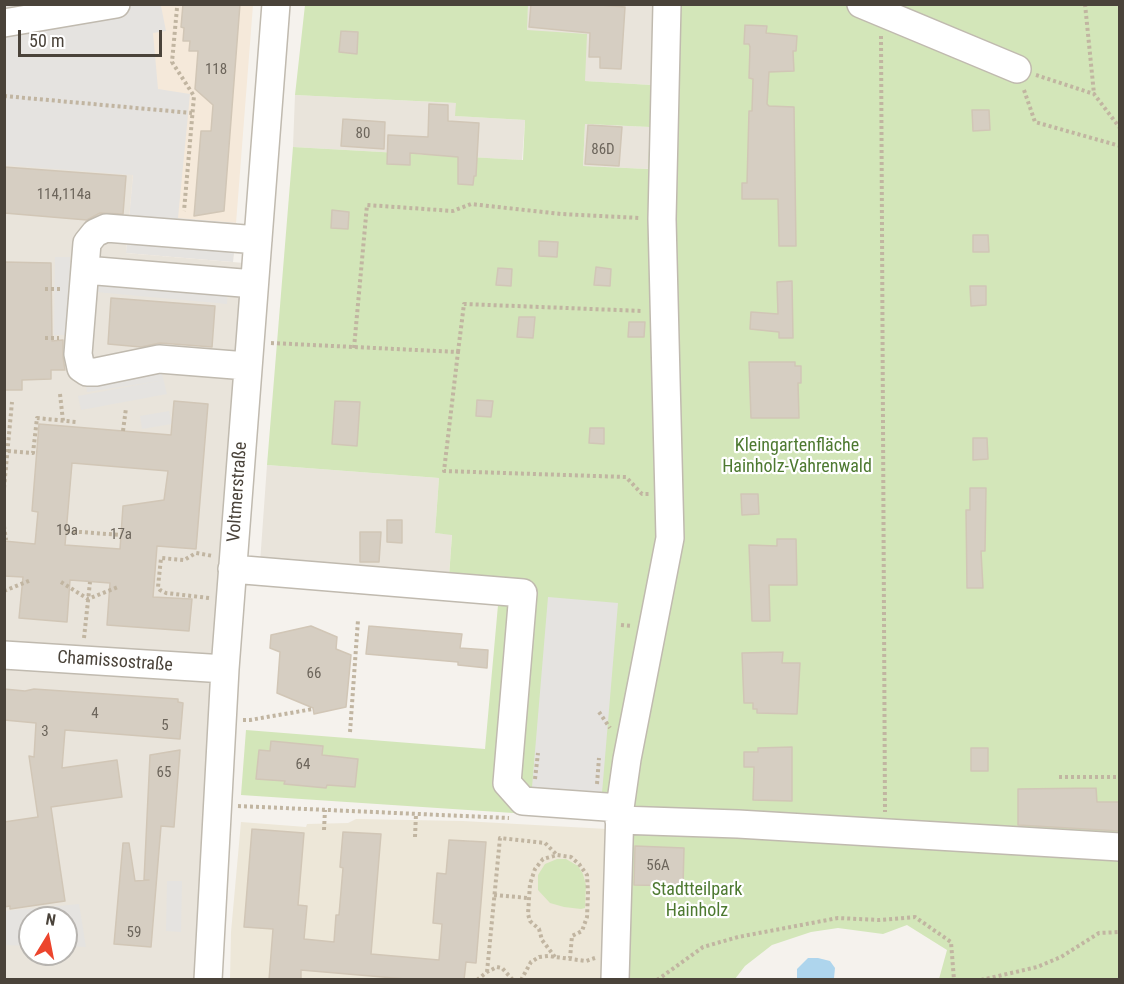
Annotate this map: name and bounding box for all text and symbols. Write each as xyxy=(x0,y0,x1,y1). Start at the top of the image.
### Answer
scale bar xyxy=(21,18,165,56)
text: 50 m xyxy=(29,30,64,51)
house number: 118 xyxy=(205,61,227,79)
house number: 80 xyxy=(356,125,370,143)
house number: 86D xyxy=(591,141,615,159)
house number: 114,114a xyxy=(37,186,91,204)
park label: Kleingartenfläche Hainholz-Vahrenwald xyxy=(722,435,872,478)
street label: Voltmerstraße xyxy=(224,441,252,543)
house number: 19a xyxy=(56,522,78,540)
house number: 17a xyxy=(110,526,132,544)
street label: Chamissostraße xyxy=(56,647,174,677)
house number: 66 xyxy=(307,665,321,683)
house number: 4 xyxy=(91,705,99,723)
house number: 5 xyxy=(161,717,169,735)
house number: 3 xyxy=(41,723,49,741)
house number: 64 xyxy=(296,756,310,774)
house number: 65 xyxy=(157,764,171,782)
house number: 56A xyxy=(646,857,670,875)
park label: Stadtteilpark Hainholz xyxy=(652,879,742,922)
north arrow xyxy=(18,906,78,966)
text: N xyxy=(44,910,57,930)
house number: 59 xyxy=(127,924,141,942)

